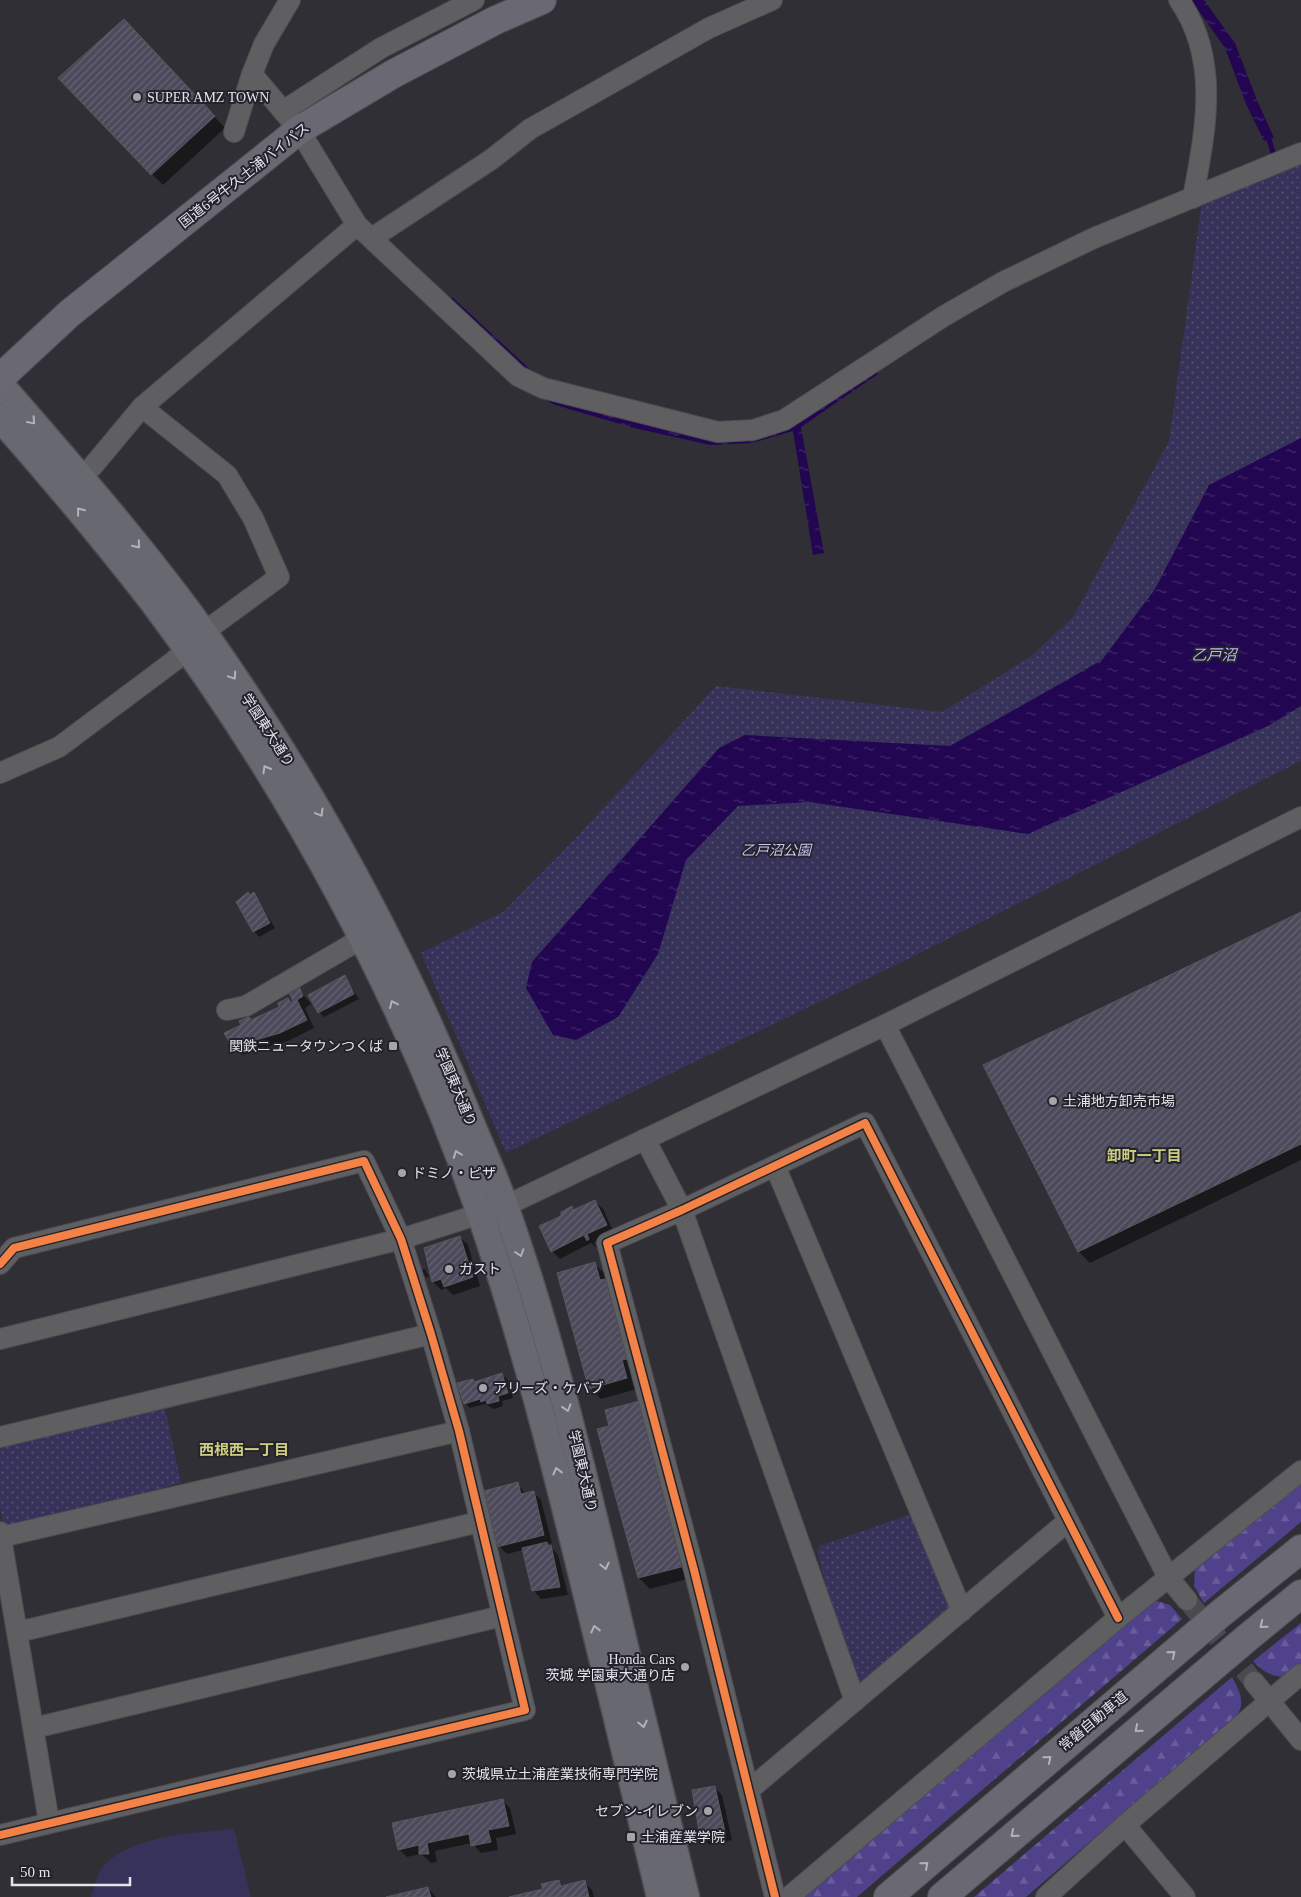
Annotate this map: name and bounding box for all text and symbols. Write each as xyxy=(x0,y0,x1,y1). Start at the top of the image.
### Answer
place label: SUPER AMZ TOWN xyxy=(147,90,269,105)
marker: SUPER AMZ TOWN xyxy=(131,91,143,103)
street label: 国道6号牛久土浦バイパス xyxy=(176,120,312,231)
one-way arrow xyxy=(26,415,35,424)
one-way arrow xyxy=(76,507,85,516)
one-way arrow xyxy=(131,539,139,548)
water label: 乙戸沼 xyxy=(1191,647,1238,663)
one-way arrow xyxy=(227,670,236,680)
street label: 学園東大通り xyxy=(238,691,297,770)
one-way arrow xyxy=(263,766,273,775)
one-way arrow xyxy=(313,808,323,817)
park label: 乙戸沼公園 xyxy=(741,843,813,858)
one-way arrow xyxy=(390,1001,400,1010)
place label: 関鉄ニュータウンつくば xyxy=(229,1039,383,1054)
marker: 関鉄ニュータウンつくば xyxy=(387,1040,399,1052)
street label: 学園東大通り xyxy=(432,1046,479,1129)
place label: 土浦地方卸売市場 xyxy=(1063,1094,1175,1109)
marker: 土浦地方卸売市場 xyxy=(1047,1095,1059,1107)
district label: 卸町一丁目 xyxy=(1106,1148,1182,1164)
one-way arrow xyxy=(453,1150,463,1159)
place label: ドミノ・ピザ xyxy=(412,1166,496,1181)
marker: ドミノ・ピザ xyxy=(396,1167,408,1179)
one-way arrow xyxy=(514,1248,524,1257)
place label: ガスト xyxy=(459,1262,501,1277)
marker: ガスト xyxy=(443,1263,455,1275)
place label: アリーズ・ケバブ xyxy=(493,1380,604,1396)
marker: アリーズ・ケバブ xyxy=(477,1382,489,1394)
one-way arrow xyxy=(561,1404,572,1413)
street label: 学園東大通り xyxy=(566,1429,599,1514)
district label: 西根西一丁目 xyxy=(199,1442,289,1458)
one-way arrow xyxy=(552,1467,562,1475)
one-way arrow xyxy=(599,1562,610,1571)
one-way arrow xyxy=(1260,1619,1269,1627)
one-way arrow xyxy=(590,1624,601,1633)
one-way arrow xyxy=(1167,1651,1176,1660)
place label: Honda Cars 茨城 学園東大通り店 xyxy=(546,1652,675,1683)
marker: Honda Cars 茨城 学園東大通り店 xyxy=(679,1661,691,1673)
street label: 常磐自動車道 xyxy=(1056,1689,1130,1754)
one-way arrow xyxy=(637,1720,648,1729)
one-way arrow xyxy=(1135,1723,1144,1732)
one-way arrow xyxy=(1042,1757,1051,1765)
place label: 茨城県立土浦産業技術専門学院 xyxy=(462,1766,658,1782)
marker: 茨城県立土浦産業技術専門学院 xyxy=(446,1768,458,1780)
place label: セブン-イレブン xyxy=(595,1803,698,1819)
marker: セブン-イレブン xyxy=(702,1805,714,1817)
one-way arrow xyxy=(1011,1828,1020,1837)
place label: 土浦産業学院 xyxy=(641,1830,725,1845)
marker: 土浦産業学院 xyxy=(625,1831,637,1843)
scale bar xyxy=(12,1854,130,1886)
one-way arrow xyxy=(919,1862,928,1871)
text: 50 m xyxy=(20,1864,51,1880)

